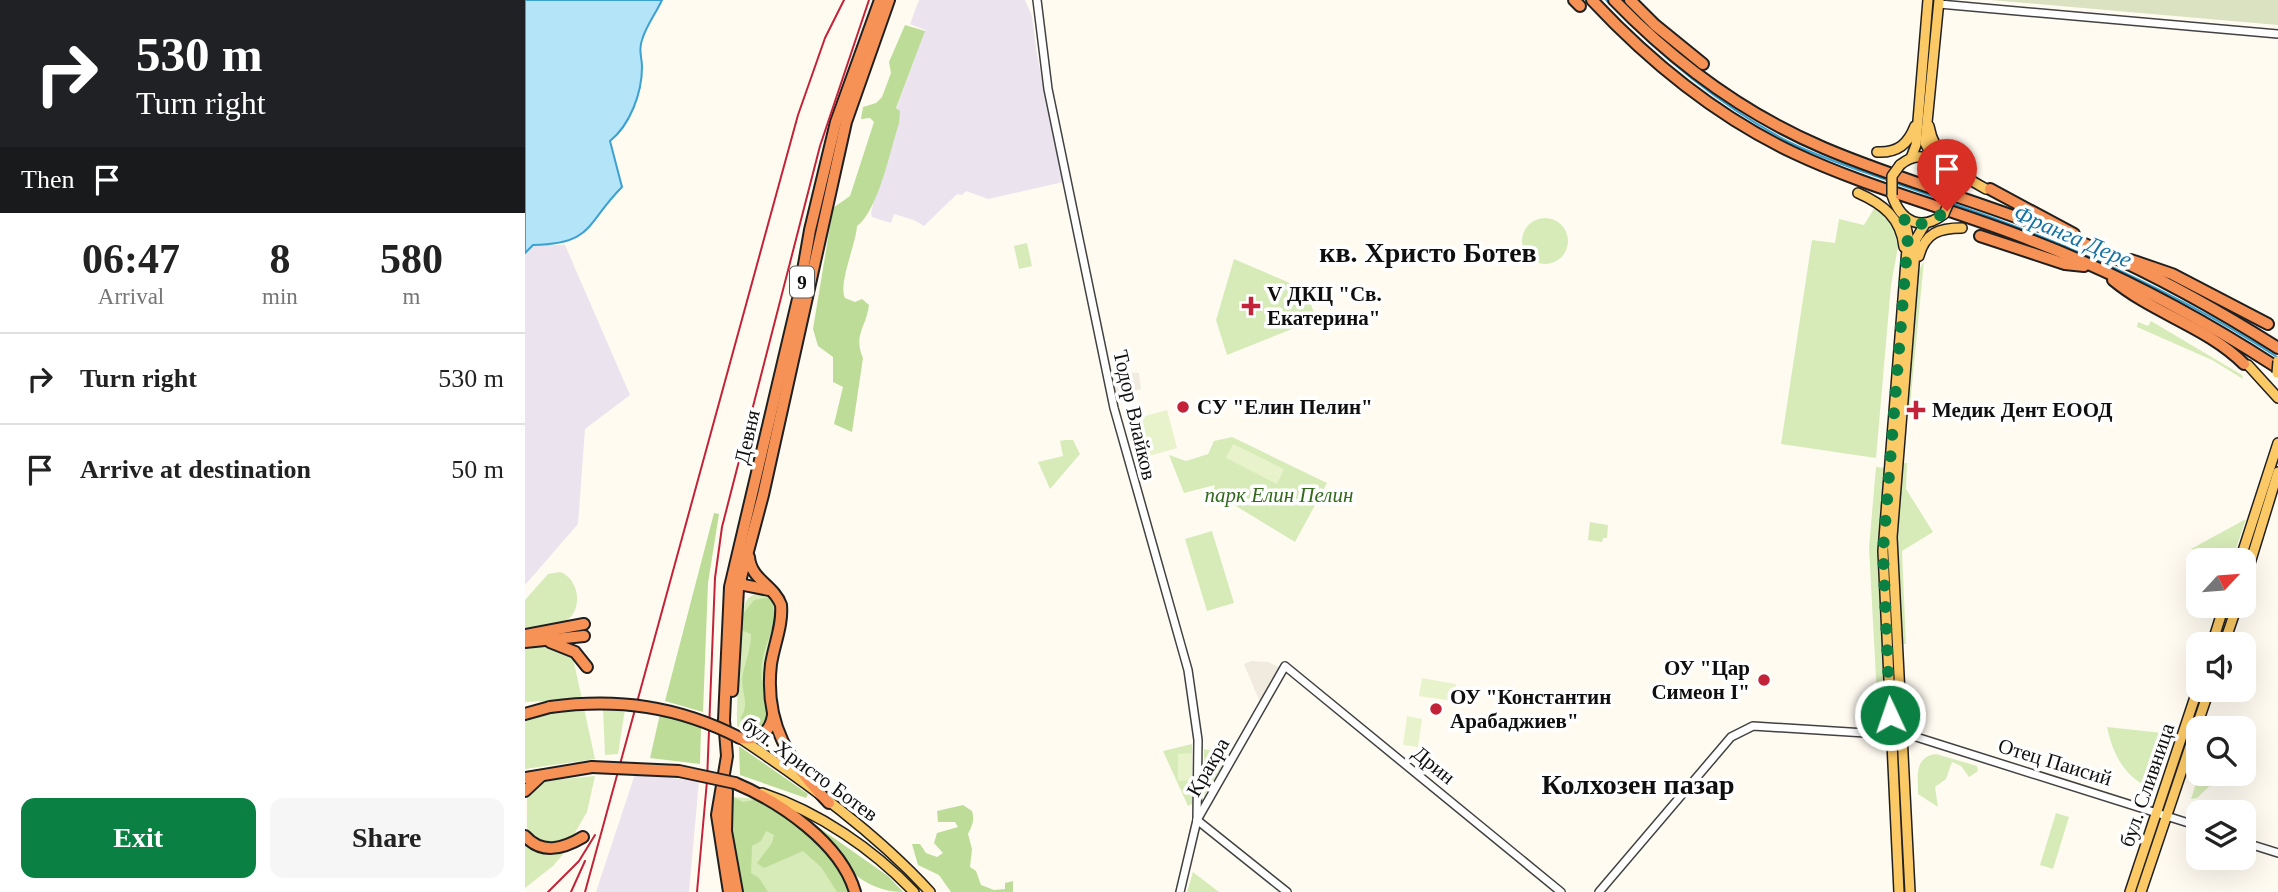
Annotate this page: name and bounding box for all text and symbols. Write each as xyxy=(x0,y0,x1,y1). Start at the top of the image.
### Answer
text: 530 m xyxy=(136,27,263,82)
icon: right xyxy=(21,28,112,119)
text: Turn right xyxy=(136,85,266,121)
pin xyxy=(1917,139,1977,211)
icon: arrive xyxy=(1928,150,1966,188)
icon: arrive xyxy=(88,161,126,199)
text: Then xyxy=(21,165,74,194)
water label: Франга Дере xyxy=(2010,200,2136,273)
text: 06:47 xyxy=(82,236,180,282)
text: 8 xyxy=(269,236,290,282)
text: 580 xyxy=(380,236,443,282)
district label: кв. Христо Ботев xyxy=(1319,237,1537,268)
road number: 9 xyxy=(790,266,814,298)
place label: V ДКЦ "Св. Екатерина" xyxy=(1267,282,1382,330)
text: Arrival xyxy=(98,284,164,309)
text: min xyxy=(262,284,298,309)
text: m xyxy=(402,284,420,309)
marker: V ДКЦ "Св. Екатерина" xyxy=(1241,296,1261,316)
street label: Тодор Влайков xyxy=(1108,348,1162,482)
icon: right xyxy=(21,360,59,398)
text: Turn right xyxy=(80,364,197,393)
text: 530 m xyxy=(438,364,504,393)
place label: СУ "Елин Пелин" xyxy=(1197,395,1373,419)
place label: Медик Дент ЕООД xyxy=(1932,398,2113,422)
marker: СУ "Елин Пелин" xyxy=(1175,399,1191,415)
marker: Медик Дент ЕООД xyxy=(1906,400,1926,420)
street label: Девня xyxy=(729,407,765,466)
icon: arrive xyxy=(21,451,59,489)
text: Arrive at destination xyxy=(80,455,311,484)
text: 50 m xyxy=(451,455,504,484)
park label: парк Елин Пелин xyxy=(1205,483,1353,507)
north arrow xyxy=(2186,548,2256,618)
map controls xyxy=(2186,548,2256,870)
button: sound xyxy=(2186,632,2256,702)
place label: ОУ "Цар Симеон I" xyxy=(1651,656,1750,704)
marker: ОУ "Цар Симеон I" xyxy=(1756,672,1772,688)
position arrow xyxy=(1853,678,1927,752)
place label: ОУ "Константин Арабаджиев" xyxy=(1450,685,1611,733)
marker: ОУ "Константин Арабаджиев" xyxy=(1428,701,1444,717)
street label: бул. Христо Ботев xyxy=(737,712,883,826)
button: search xyxy=(2186,716,2256,786)
street label: бул. Сливница xyxy=(2115,719,2180,850)
street label: Кракра xyxy=(1182,733,1235,801)
street label: Отец Паисий xyxy=(1995,733,2115,791)
street label: Дрин xyxy=(1408,741,1460,789)
district label: Колхозен пазар xyxy=(1542,769,1734,800)
button: Exit xyxy=(21,798,256,878)
button: Share xyxy=(270,798,504,878)
button: layers xyxy=(2186,800,2256,870)

